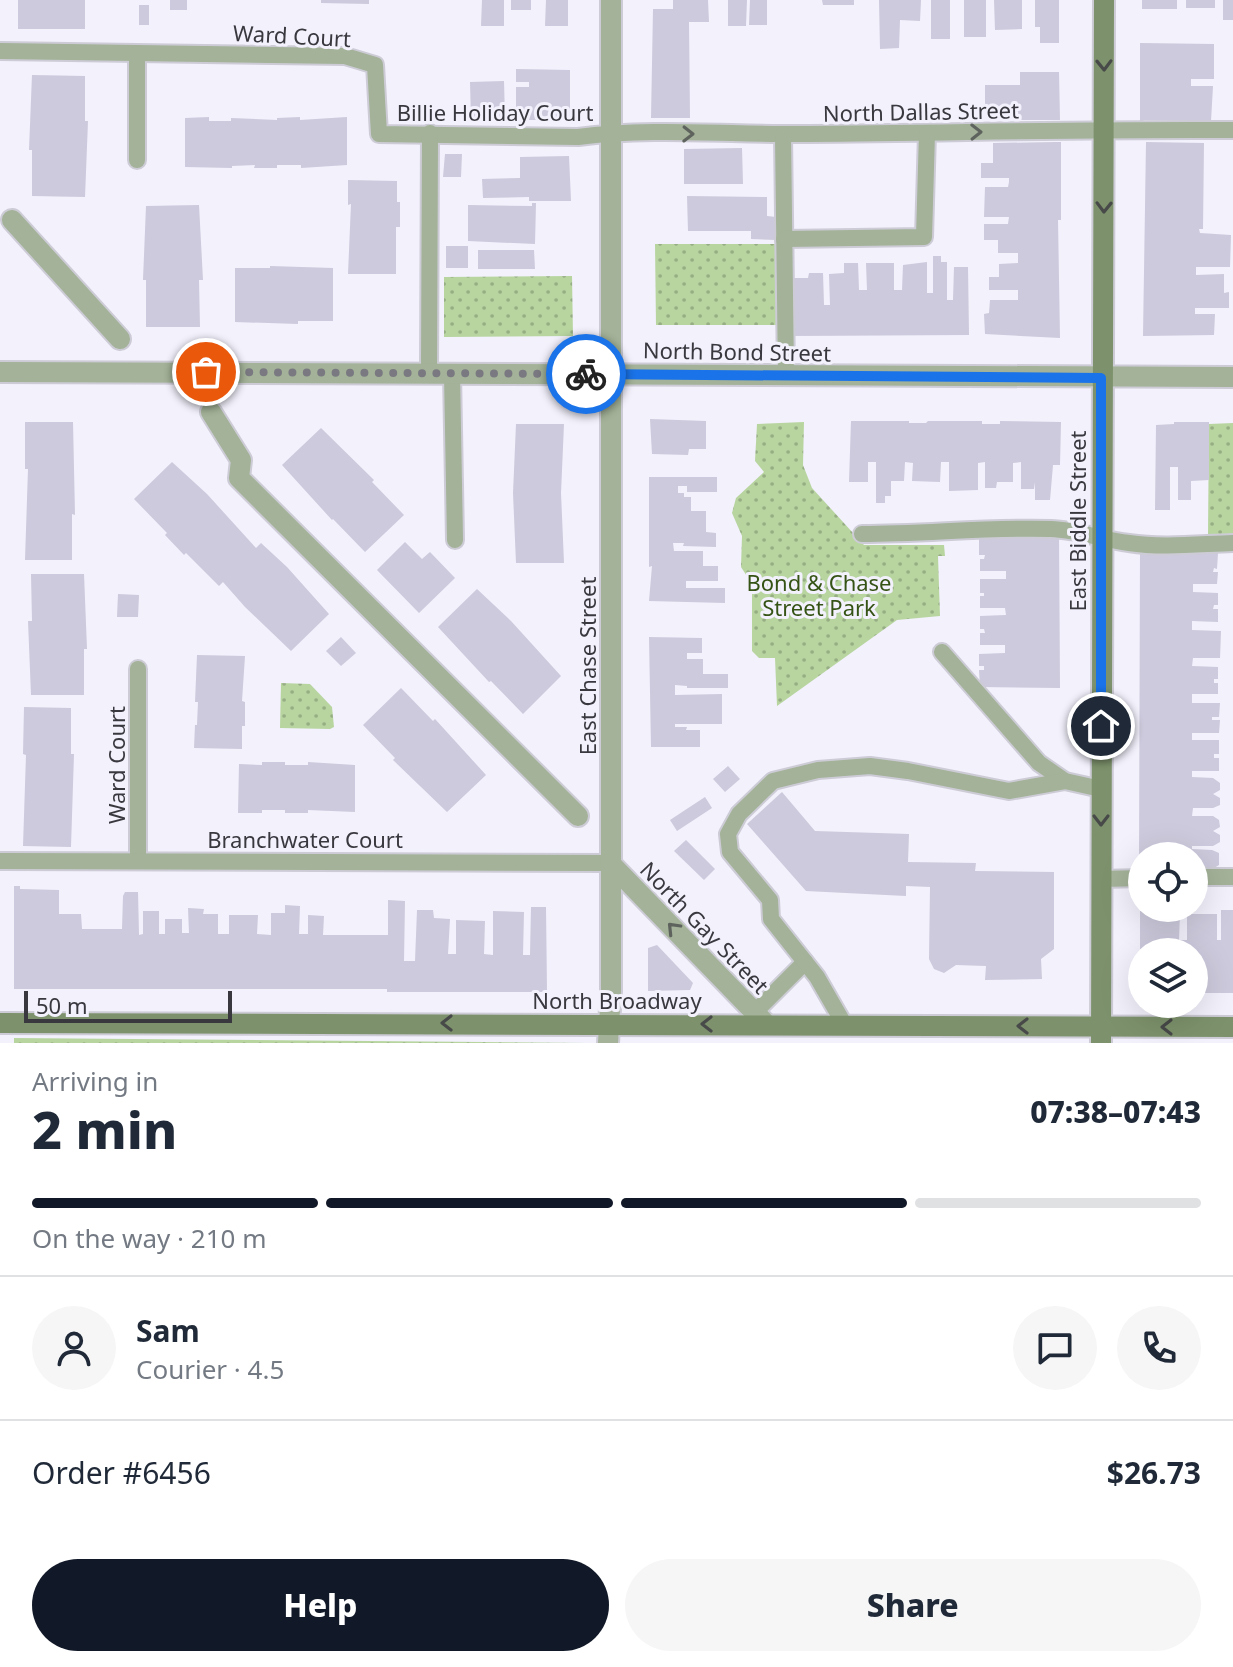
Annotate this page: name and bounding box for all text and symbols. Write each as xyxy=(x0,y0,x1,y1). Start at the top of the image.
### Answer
street label: Ward Court xyxy=(232,17,352,53)
one-way arrow xyxy=(1095,59,1113,72)
street label: North Dallas Street xyxy=(823,94,1019,128)
street label: Billie Holiday Court xyxy=(397,97,593,127)
one-way arrow xyxy=(970,124,983,141)
one-way arrow xyxy=(682,125,695,142)
one-way arrow xyxy=(1095,201,1113,214)
courier xyxy=(546,334,626,414)
street label: North Bond Street xyxy=(643,334,831,368)
pin xyxy=(172,338,240,406)
icon: bag xyxy=(184,350,228,394)
icon: bike xyxy=(564,352,608,396)
street label: East Biddle Street xyxy=(1062,430,1092,612)
park label: Bond & Chase Street Park xyxy=(746,567,892,622)
street label: East Chase Street xyxy=(572,577,602,755)
pin xyxy=(1067,692,1135,760)
icon: home xyxy=(1079,704,1123,748)
street label: Ward Court xyxy=(101,706,131,824)
one-way arrow xyxy=(1092,814,1110,827)
street label: Branchwater Court xyxy=(207,824,403,854)
map controls xyxy=(1128,842,1208,1018)
button: locate xyxy=(1128,842,1208,922)
street label: North Gay Street xyxy=(634,854,776,1000)
one-way arrow xyxy=(668,922,682,937)
button: layers xyxy=(1128,938,1208,1018)
street label: North Broadway xyxy=(532,985,702,1015)
scale bar xyxy=(24,987,232,1023)
text: 50 m xyxy=(36,990,87,1020)
one-way arrow xyxy=(440,1014,453,1032)
one-way arrow xyxy=(700,1015,713,1033)
one-way arrow xyxy=(1016,1017,1029,1035)
one-way arrow xyxy=(1160,1018,1173,1036)
text: Arriving in xyxy=(32,1063,158,1099)
text: 07:38–07:43 xyxy=(1030,1091,1201,1132)
text: 2 min xyxy=(32,1093,177,1164)
text: On the way · 210 m xyxy=(32,1220,266,1256)
button: person xyxy=(32,1306,116,1390)
button: chat xyxy=(1013,1306,1097,1390)
button: phone xyxy=(1117,1306,1201,1390)
text: Sam xyxy=(136,1310,200,1351)
text: Courier · 4.5 xyxy=(136,1351,284,1387)
text: Order #6456 xyxy=(32,1452,211,1493)
text: $26.73 xyxy=(1107,1452,1201,1493)
button: Help xyxy=(32,1559,609,1651)
button: Share xyxy=(625,1559,1201,1651)

